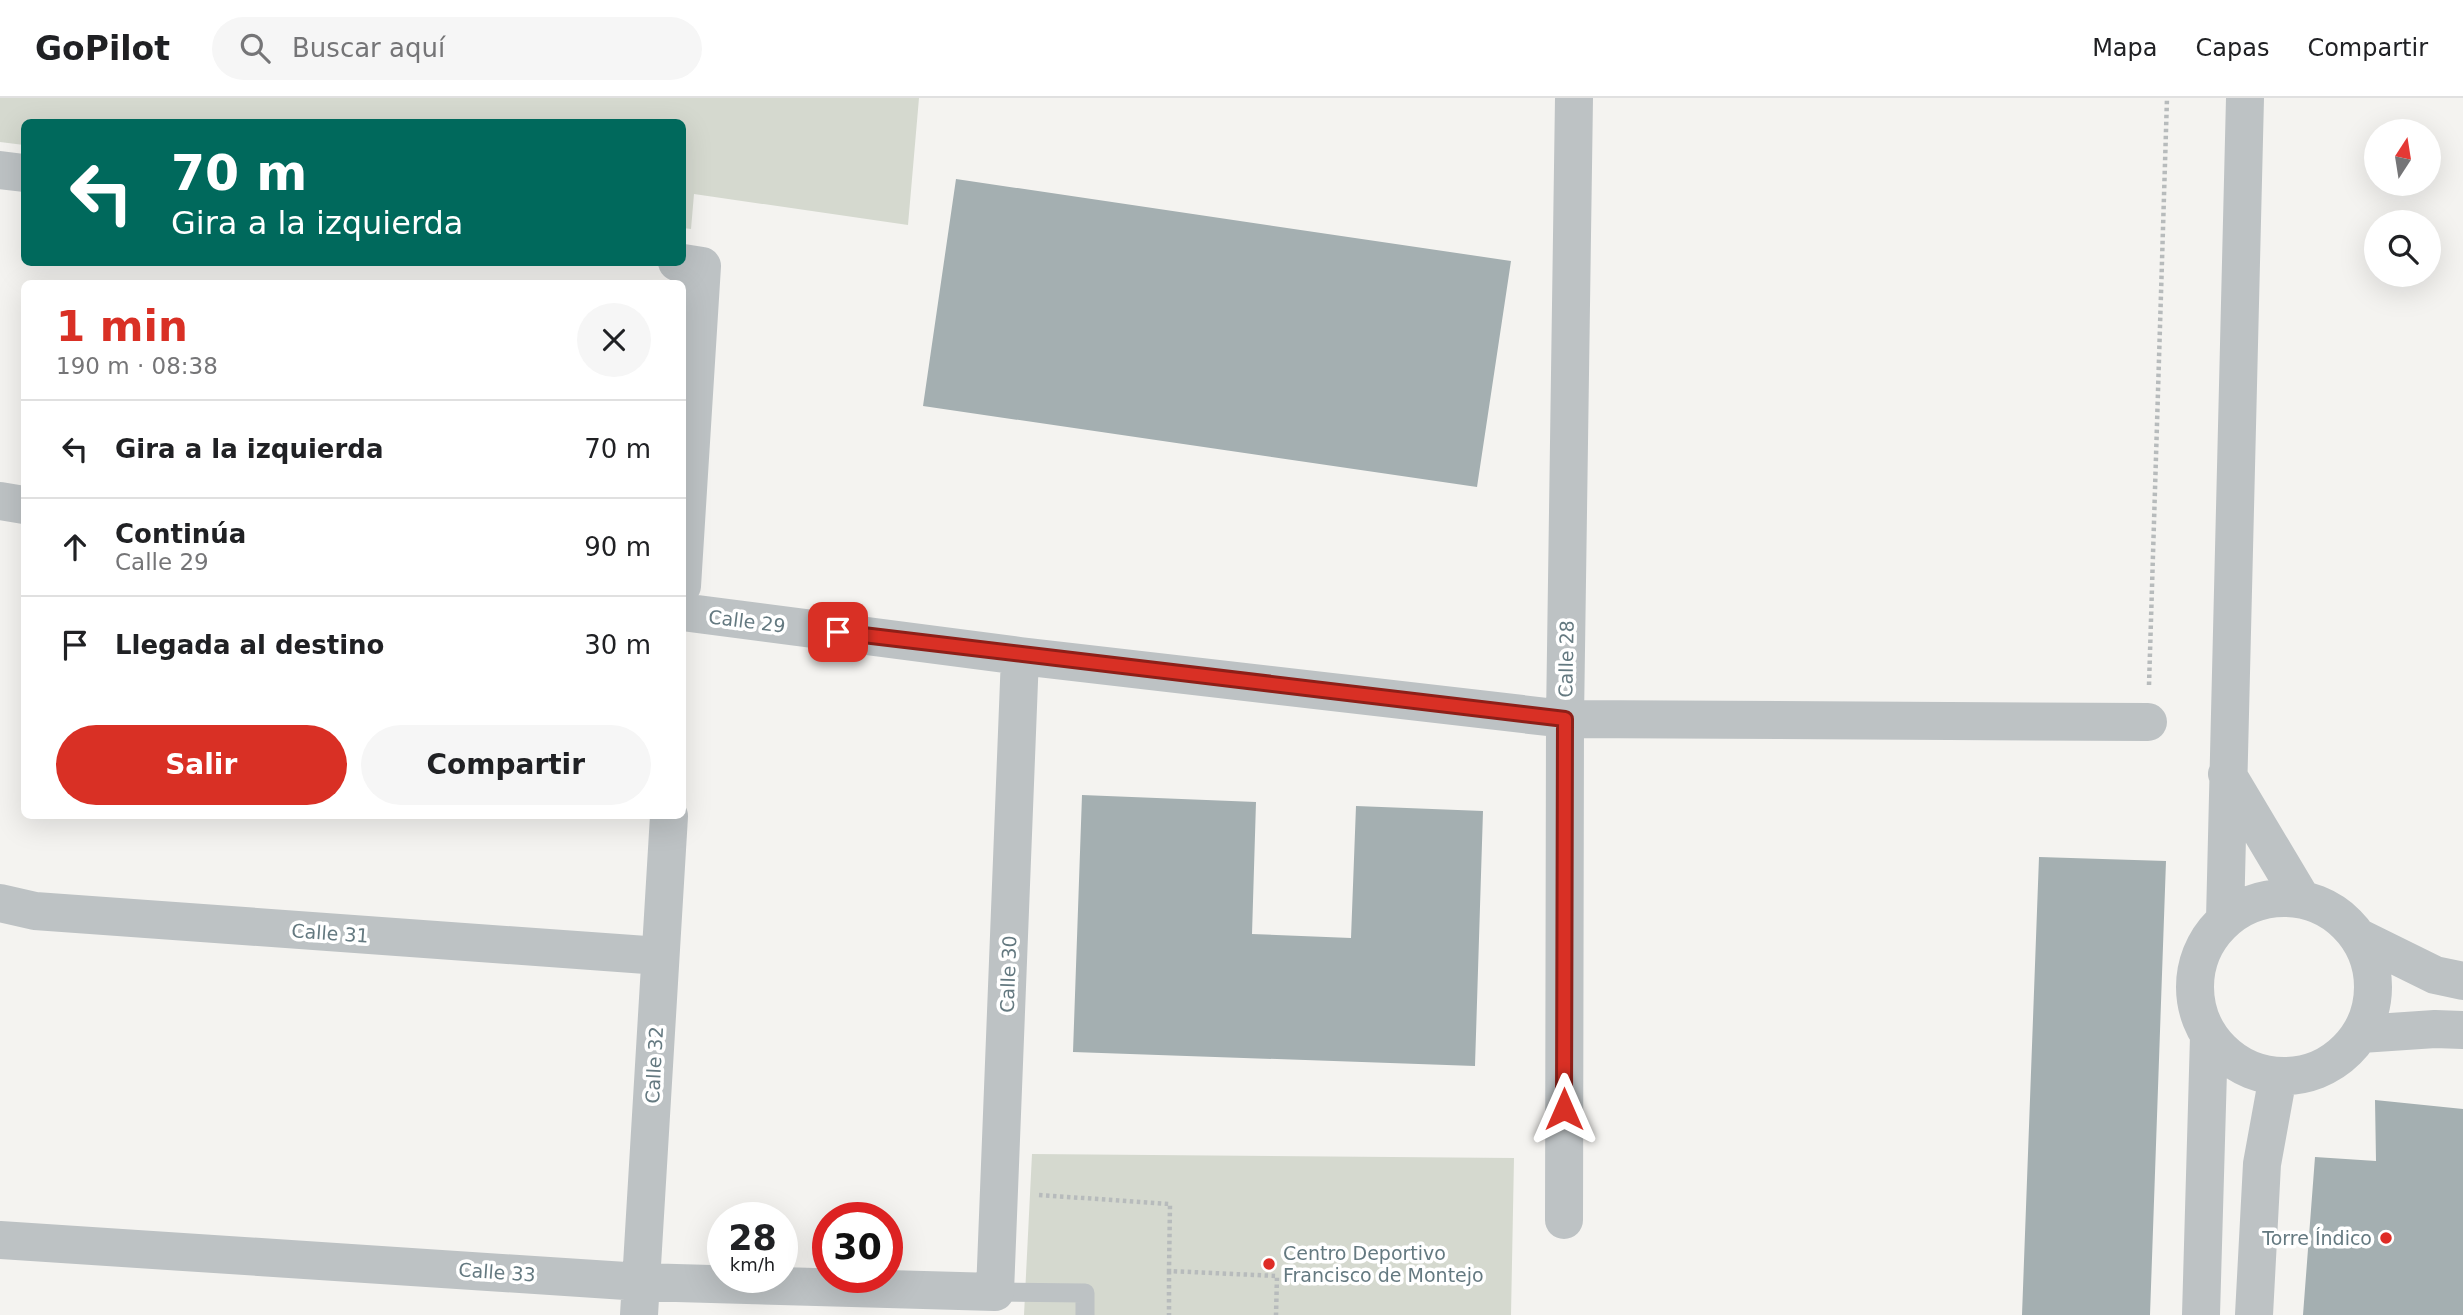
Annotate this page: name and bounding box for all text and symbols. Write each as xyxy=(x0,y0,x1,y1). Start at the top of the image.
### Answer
search box xyxy=(212,17,702,80)
text: GoPilot xyxy=(35,29,170,68)
icon: search xyxy=(236,29,274,67)
text: Buscar aquí xyxy=(292,33,445,63)
text: Mapa xyxy=(2092,34,2158,62)
text: Capas xyxy=(2196,34,2269,62)
text: Compartir xyxy=(2307,34,2428,62)
north arrow xyxy=(2364,119,2441,196)
map controls xyxy=(2364,119,2441,287)
text: 70 m xyxy=(171,145,307,202)
icon: left xyxy=(56,147,147,238)
text: Gira a la izquierda xyxy=(171,204,463,242)
button: search xyxy=(2364,210,2441,287)
text: 1 min xyxy=(56,302,188,351)
button: close xyxy=(577,303,651,377)
text: 190 m · 08:38 xyxy=(56,353,218,379)
icon: left xyxy=(56,430,94,468)
text: Gira a la izquierda xyxy=(115,434,383,464)
text: 70 m xyxy=(584,434,651,464)
text: Continúa xyxy=(115,519,246,549)
icon: ahead xyxy=(56,528,94,566)
text: 90 m xyxy=(584,532,651,562)
text: Calle 29 xyxy=(115,549,209,575)
pin xyxy=(808,602,868,662)
street label: Calle 29 xyxy=(707,605,787,637)
icon: arrive xyxy=(819,613,857,651)
street label: Calle 28 xyxy=(1554,620,1578,698)
icon: arrive xyxy=(56,626,94,664)
text: Llegada al destino xyxy=(115,630,384,660)
text: 30 m xyxy=(584,630,651,660)
button: Salir xyxy=(56,725,347,805)
button: Compartir xyxy=(361,725,651,805)
street label: Calle 31 xyxy=(291,919,369,947)
street label: Calle 30 xyxy=(996,935,1020,1013)
street label: Calle 32 xyxy=(641,1026,667,1104)
position arrow xyxy=(1527,1072,1601,1146)
speed limit sign: 30 xyxy=(812,1202,903,1293)
text: 28 xyxy=(728,1218,777,1258)
place label: Torre Índico xyxy=(2261,1227,2372,1249)
marker: Torre Índico xyxy=(2378,1230,2394,1246)
place label: Centro Deportivo Francisco de Montejo xyxy=(1283,1242,1484,1286)
text: km/h xyxy=(730,1254,775,1275)
marker: Centro Deportivo Francisco de Montejo xyxy=(1261,1256,1277,1272)
street label: Calle 33 xyxy=(458,1258,536,1286)

